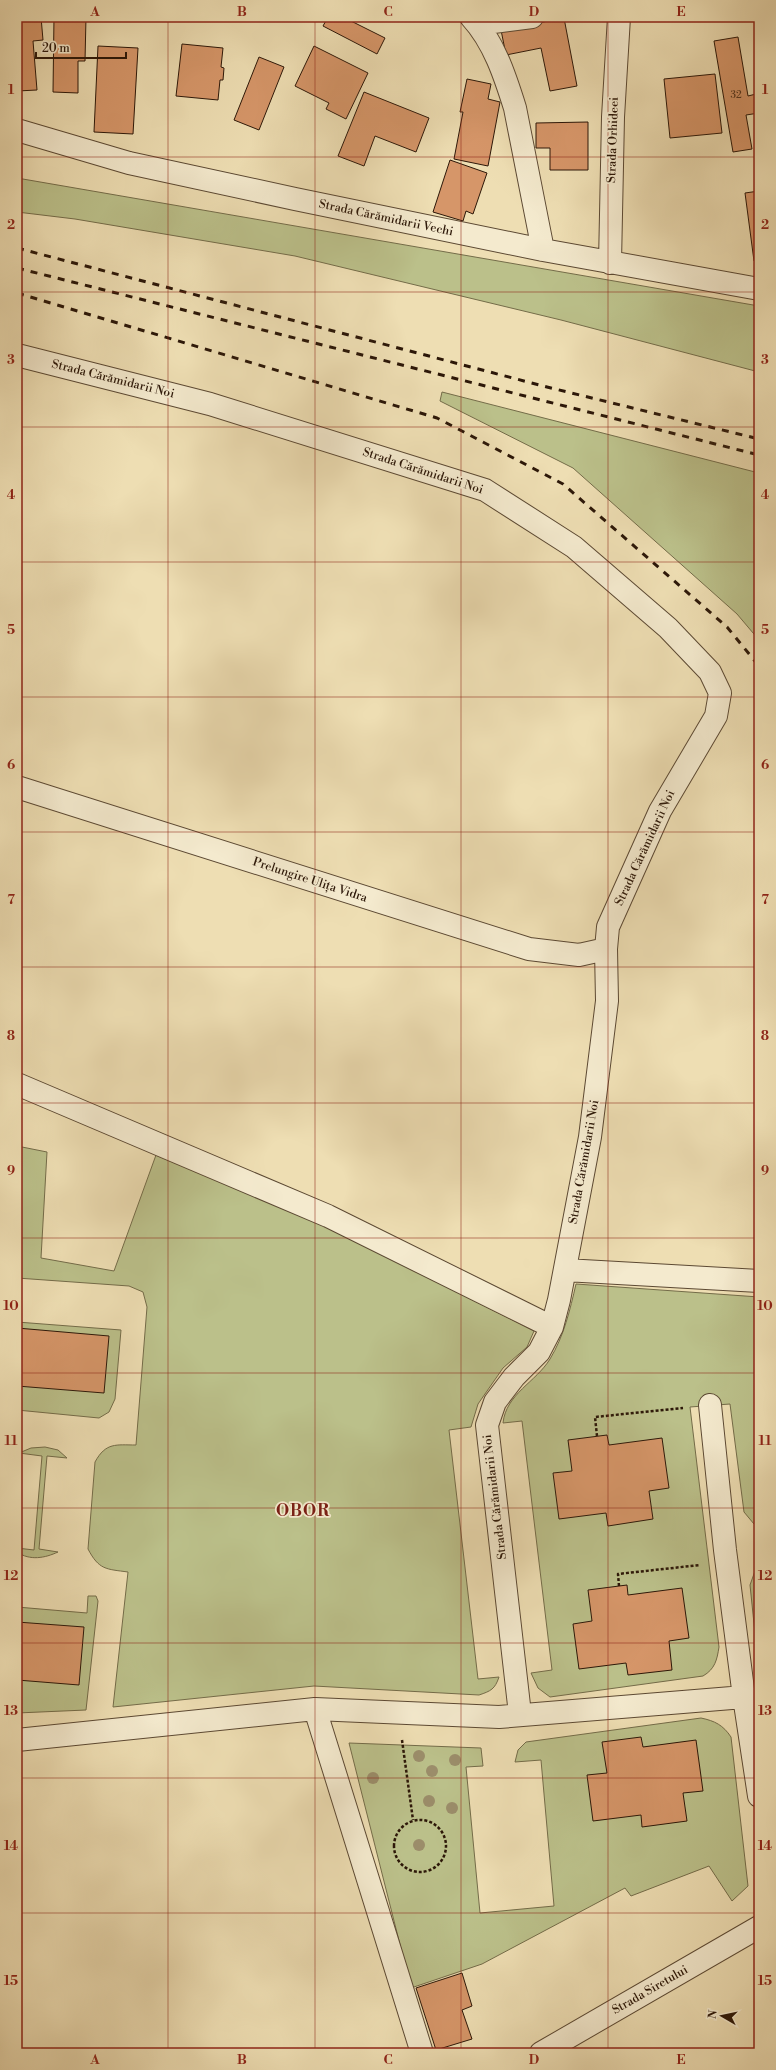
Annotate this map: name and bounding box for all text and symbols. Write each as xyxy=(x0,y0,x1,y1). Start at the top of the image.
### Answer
text: A xyxy=(89,4,100,20)
text: B xyxy=(237,4,247,20)
text: C xyxy=(383,4,393,20)
text: D xyxy=(529,4,539,20)
text: E xyxy=(676,4,686,20)
scale bar xyxy=(36,34,126,60)
text: 20 m xyxy=(42,41,70,56)
text: 1 xyxy=(8,82,15,98)
text: 1 xyxy=(762,82,769,98)
house number: 32 xyxy=(730,89,742,101)
street label: Strada Orhideei xyxy=(604,97,622,183)
street label: Strada Cărămidarii Vechi xyxy=(317,196,455,240)
text: 2 xyxy=(7,217,15,233)
text: 2 xyxy=(761,217,769,233)
text: 3 xyxy=(7,352,15,368)
text: 3 xyxy=(761,352,769,368)
street label: Strada Cărămidarii Noi xyxy=(50,356,176,402)
street label: Strada Cărămidarii Noi xyxy=(361,444,485,498)
text: 4 xyxy=(7,487,16,503)
text: 4 xyxy=(761,487,770,503)
text: 5 xyxy=(7,622,15,638)
text: 5 xyxy=(761,622,769,638)
text: 6 xyxy=(7,757,15,773)
text: 6 xyxy=(761,757,769,773)
street label: Strada Cărămidarii Noi xyxy=(612,788,678,908)
street label: Prelungire Ulița Vidra xyxy=(251,854,370,906)
text: 7 xyxy=(7,892,15,908)
text: 7 xyxy=(761,892,769,908)
text: 8 xyxy=(7,1028,15,1044)
text: 8 xyxy=(761,1028,769,1044)
street label: Strada Cărămidarii Noi xyxy=(566,1099,602,1225)
text: 9 xyxy=(7,1163,15,1179)
text: 9 xyxy=(761,1163,769,1179)
text: 10 xyxy=(3,1298,19,1314)
text: 10 xyxy=(757,1298,773,1314)
text: 11 xyxy=(5,1433,18,1449)
text: 11 xyxy=(759,1433,772,1449)
street label: Strada Cărămidarii Noi xyxy=(480,1434,510,1560)
district label: OBOR xyxy=(276,1501,330,1521)
text: 12 xyxy=(4,1568,18,1584)
text: 12 xyxy=(758,1568,772,1584)
text: 13 xyxy=(4,1703,18,1719)
text: 13 xyxy=(758,1703,772,1719)
text: 14 xyxy=(4,1838,18,1854)
text: 14 xyxy=(758,1838,772,1854)
street label: Strada Siretului xyxy=(609,1962,691,2018)
text: 15 xyxy=(4,1973,18,1989)
text: 15 xyxy=(758,1973,772,1989)
north arrow xyxy=(702,1996,742,2036)
text: N xyxy=(706,2009,721,2020)
text: A xyxy=(89,2052,100,2068)
text: B xyxy=(237,2052,247,2068)
text: C xyxy=(383,2052,393,2068)
text: D xyxy=(529,2052,539,2068)
text: E xyxy=(676,2052,686,2068)

